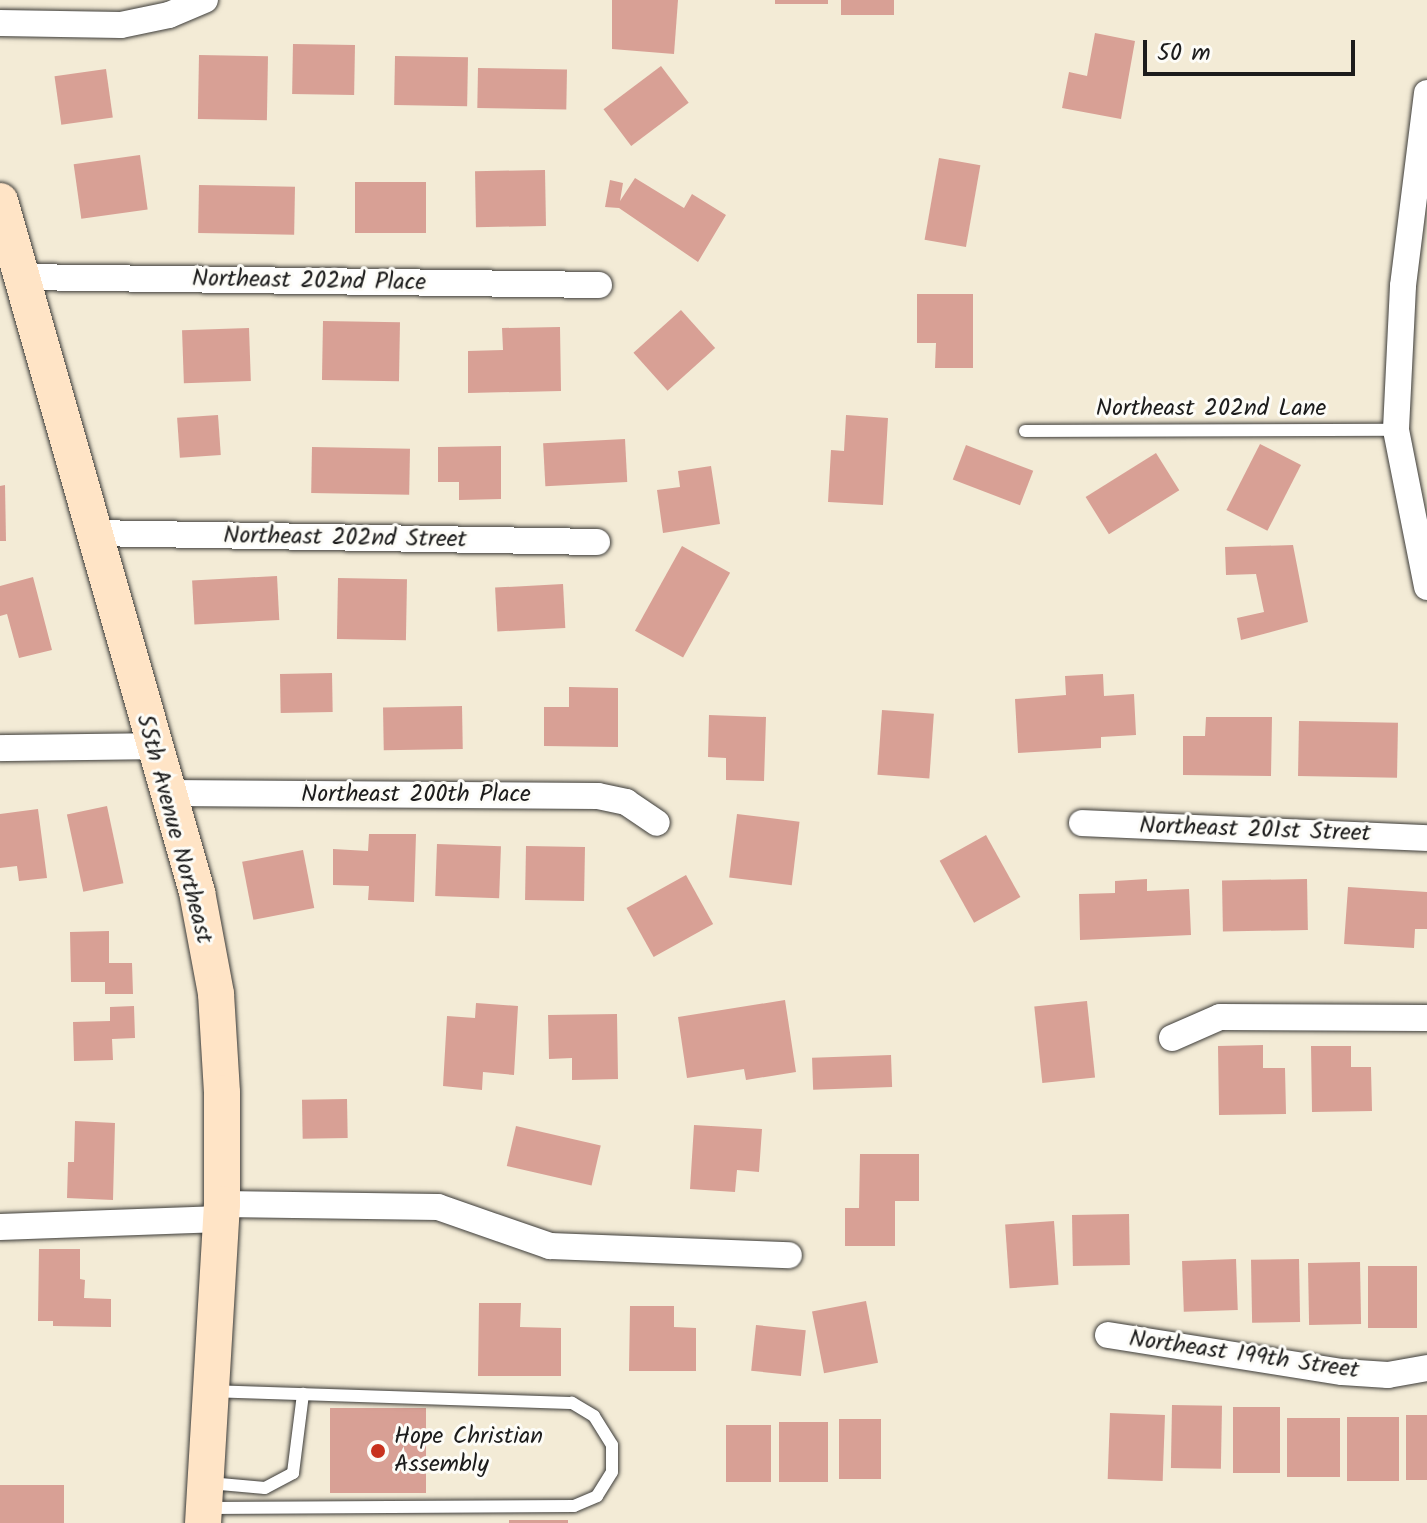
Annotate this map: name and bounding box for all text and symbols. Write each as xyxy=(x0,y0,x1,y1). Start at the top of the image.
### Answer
scale bar xyxy=(1147,24,1359,74)
text: 50 m xyxy=(1157,34,1211,73)
street label: Northeast 202nd Place xyxy=(192,265,426,297)
street label: Northeast 202nd Lane xyxy=(1096,395,1326,423)
street label: Northeast 202nd Street xyxy=(223,521,467,555)
street label: 55th Avenue Northeast xyxy=(129,711,219,947)
street label: Northeast 200th Place xyxy=(301,781,531,809)
street label: Northeast 201st Street xyxy=(1139,812,1371,848)
street label: Northeast 199th Street xyxy=(1127,1325,1361,1385)
place label: Hope Christian Assembly xyxy=(394,1423,543,1479)
marker: Hope Christian Assembly xyxy=(369,1442,387,1460)

